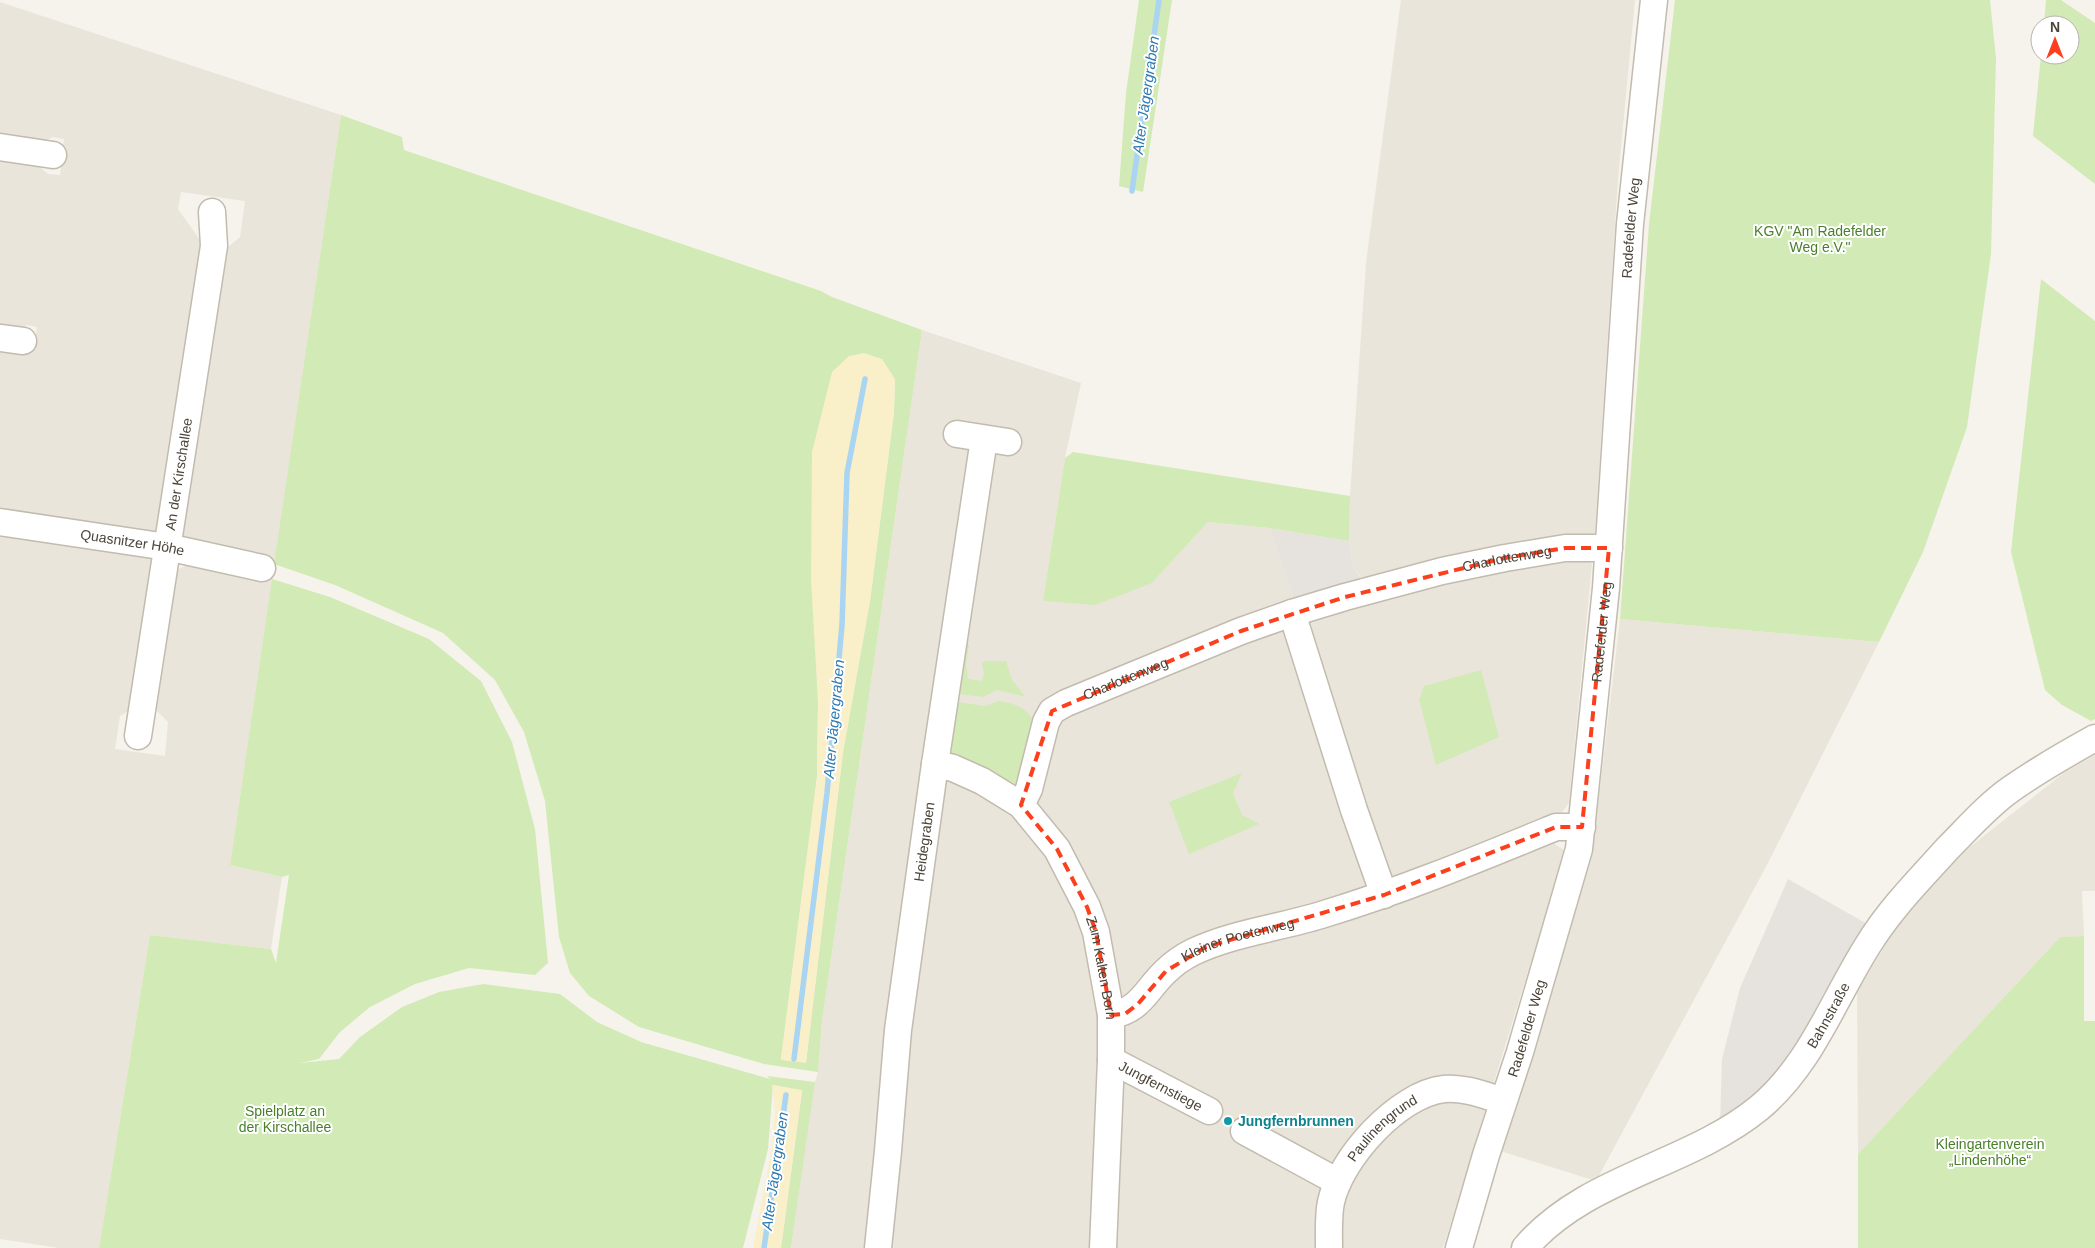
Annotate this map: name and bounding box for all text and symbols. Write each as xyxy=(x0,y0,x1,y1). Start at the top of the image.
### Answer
north arrow xyxy=(2030,15,2080,65)
text: N xyxy=(2050,19,2060,35)
water label: Alter Jägergraben xyxy=(1129,35,1162,156)
street label: Radefelder Weg xyxy=(1618,177,1643,279)
park label: KGV "Am Radefelder Weg e.V." xyxy=(1754,223,1886,255)
street label: An der Kirschallee xyxy=(162,416,195,532)
street label: Quasnitzer Höhe xyxy=(79,526,186,559)
street label: Charlottenweg xyxy=(1461,542,1553,575)
street label: Radefelder Weg xyxy=(1588,581,1614,683)
street label: Charlottenweg xyxy=(1081,654,1170,703)
water label: Alter Jägergraben xyxy=(820,659,847,780)
street label: Heidegraben xyxy=(911,801,938,883)
street label: Zum Kalten Born xyxy=(1083,914,1119,1020)
street label: Kleiner Poetenweg xyxy=(1178,915,1296,965)
street label: Radefelder Weg xyxy=(1504,978,1549,1079)
street label: Bahnstraße xyxy=(1804,980,1853,1051)
street label: Jungfernstiege xyxy=(1116,1058,1205,1114)
street label: Paulinengrund xyxy=(1344,1091,1420,1165)
park label: Spielplatz an der Kirschallee xyxy=(239,1103,332,1135)
water label: Alter Jägergraben xyxy=(758,1111,791,1232)
place label: Jungfernbrunnen xyxy=(1238,1113,1354,1129)
marker: Jungfernbrunnen xyxy=(1222,1115,1234,1127)
park label: Kleingartenverein „Lindenhöhe“ xyxy=(1936,1136,2044,1168)

